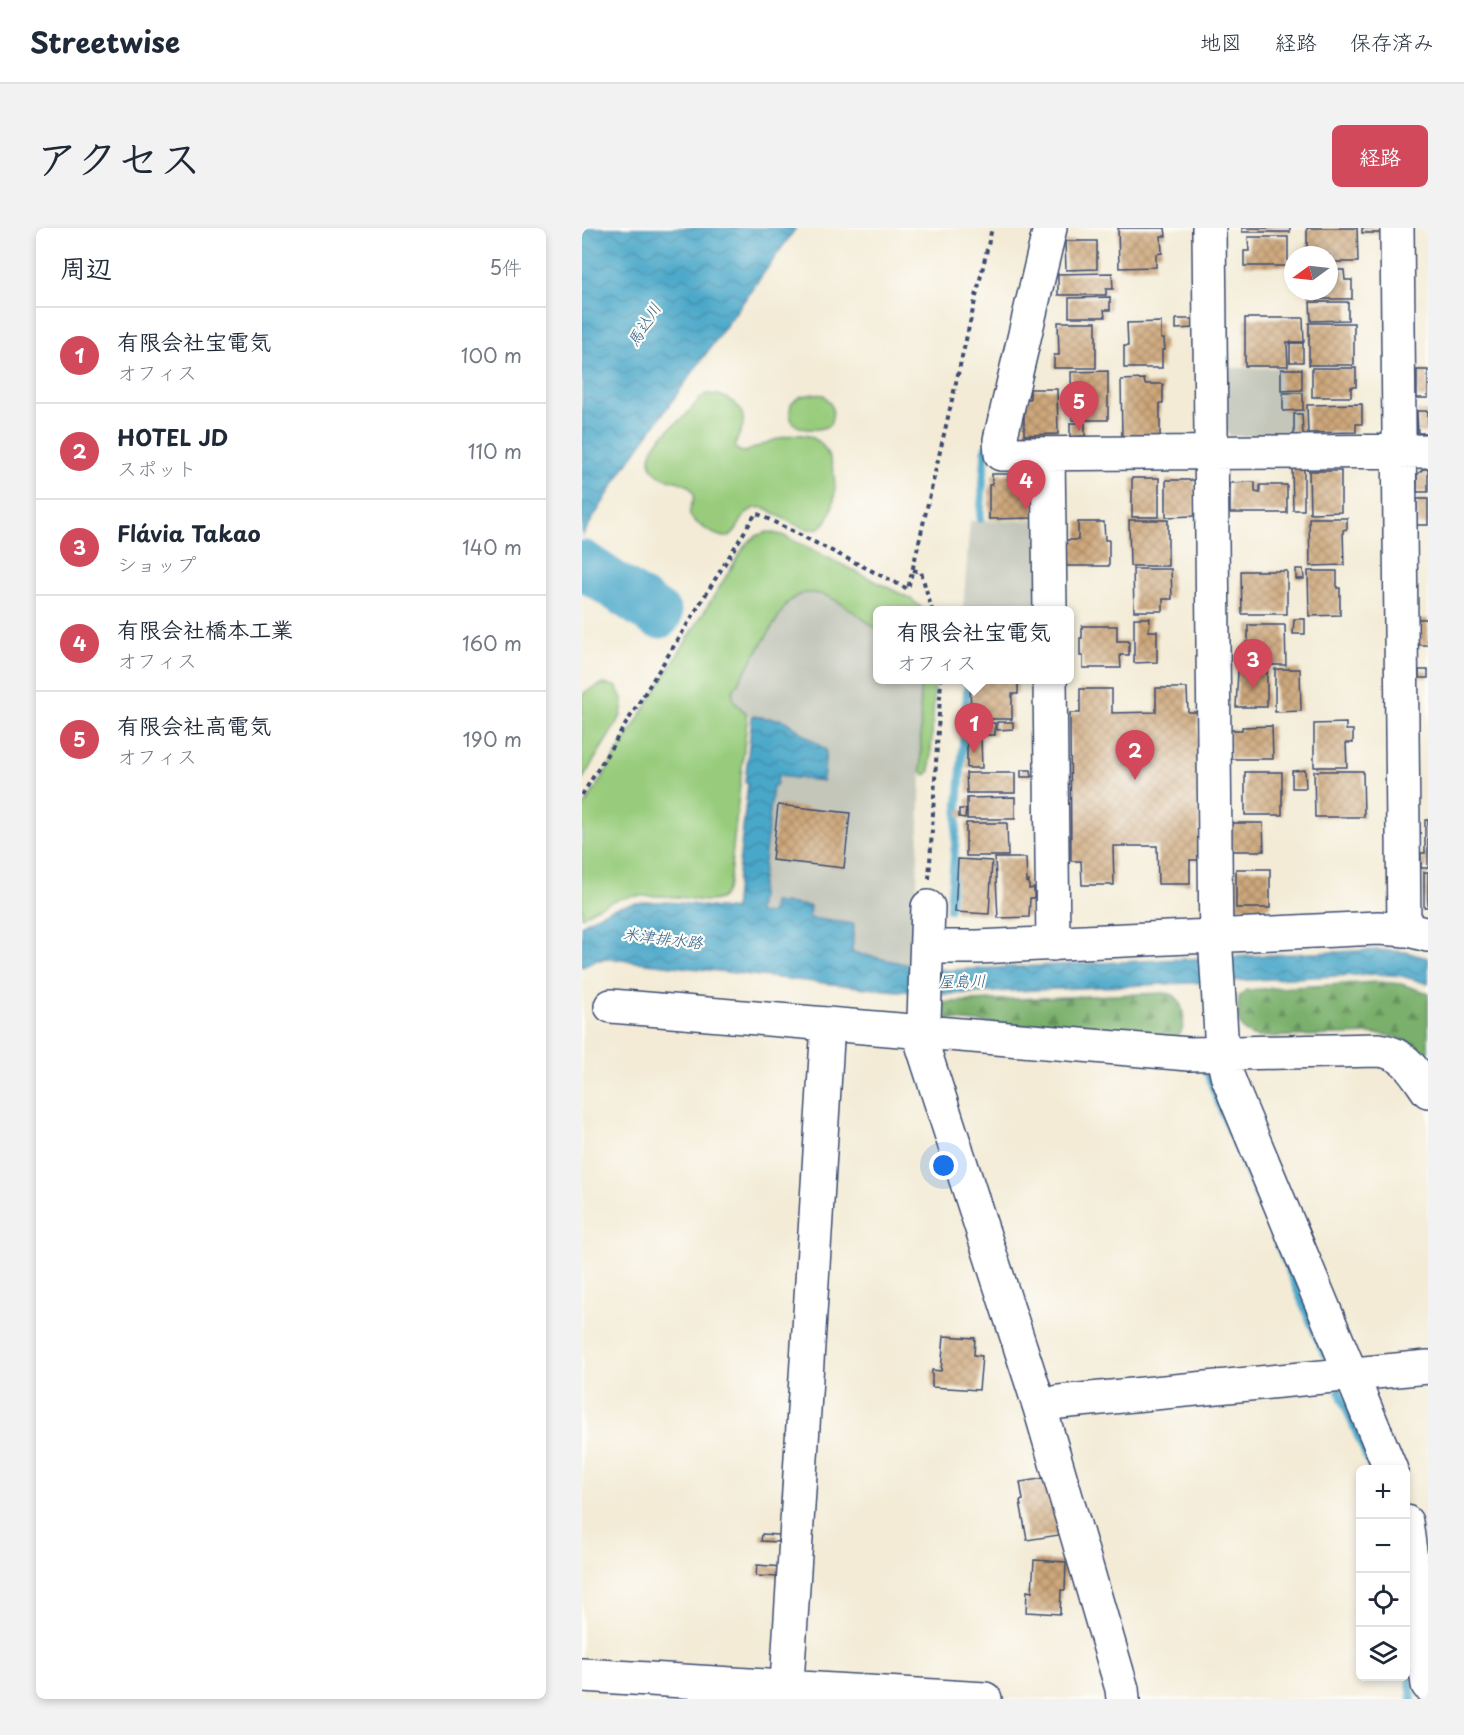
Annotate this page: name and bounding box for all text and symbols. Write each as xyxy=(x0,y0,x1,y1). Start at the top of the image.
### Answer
text: Streetwise xyxy=(30,20,180,63)
text: 地図 xyxy=(1200,25,1242,57)
text: 経路 xyxy=(1275,25,1317,57)
text: 保存済み xyxy=(1350,25,1434,57)
text: アクセス xyxy=(36,125,201,188)
button: 経路 xyxy=(1332,125,1428,187)
north arrow xyxy=(1284,246,1338,300)
text: 周辺 xyxy=(60,248,112,287)
text: 5件 xyxy=(489,252,522,282)
water label: 馬込川 xyxy=(620,297,666,351)
text: 有限会社宝電気 xyxy=(117,324,271,357)
text: 1 xyxy=(75,340,84,370)
text: 100 m xyxy=(461,340,522,370)
text: オフィス xyxy=(117,357,197,387)
pin: 5 xyxy=(1060,382,1098,431)
text: HOTEL JD xyxy=(117,420,228,453)
text: 2 xyxy=(72,436,87,466)
text: 110 m xyxy=(468,436,522,466)
text: スポット xyxy=(117,453,197,483)
pin: 4 xyxy=(1006,460,1046,510)
text: Flávia Takao xyxy=(117,516,261,549)
text: 3 xyxy=(73,532,86,562)
text: 140 m xyxy=(462,532,522,562)
text: ショップ xyxy=(117,549,196,579)
popup xyxy=(873,606,1074,684)
text: 有限会社橋本工業 xyxy=(117,612,293,645)
text: 有限会社宝電気 xyxy=(896,614,1051,647)
text: 4 xyxy=(73,628,86,658)
text: 160 m xyxy=(462,628,522,658)
pin: 3 xyxy=(1234,640,1272,689)
text: オフィス xyxy=(117,645,197,675)
text: オフィス xyxy=(896,647,976,677)
pin: 1 xyxy=(954,704,994,753)
text: 有限会社高電気 xyxy=(117,708,271,741)
text: 5 xyxy=(73,724,86,754)
text: 190 m xyxy=(463,724,522,754)
pin: 2 xyxy=(1116,730,1154,780)
text: オフィス xyxy=(117,741,197,771)
water label: 米津排水路 xyxy=(622,920,705,954)
water label: 屋島川 xyxy=(938,968,986,992)
your location xyxy=(929,1151,958,1180)
map controls xyxy=(1356,1465,1410,1681)
button: + xyxy=(1356,1465,1410,1519)
button: − xyxy=(1356,1519,1410,1573)
button: locate xyxy=(1356,1573,1410,1627)
button: layers xyxy=(1356,1627,1410,1681)

